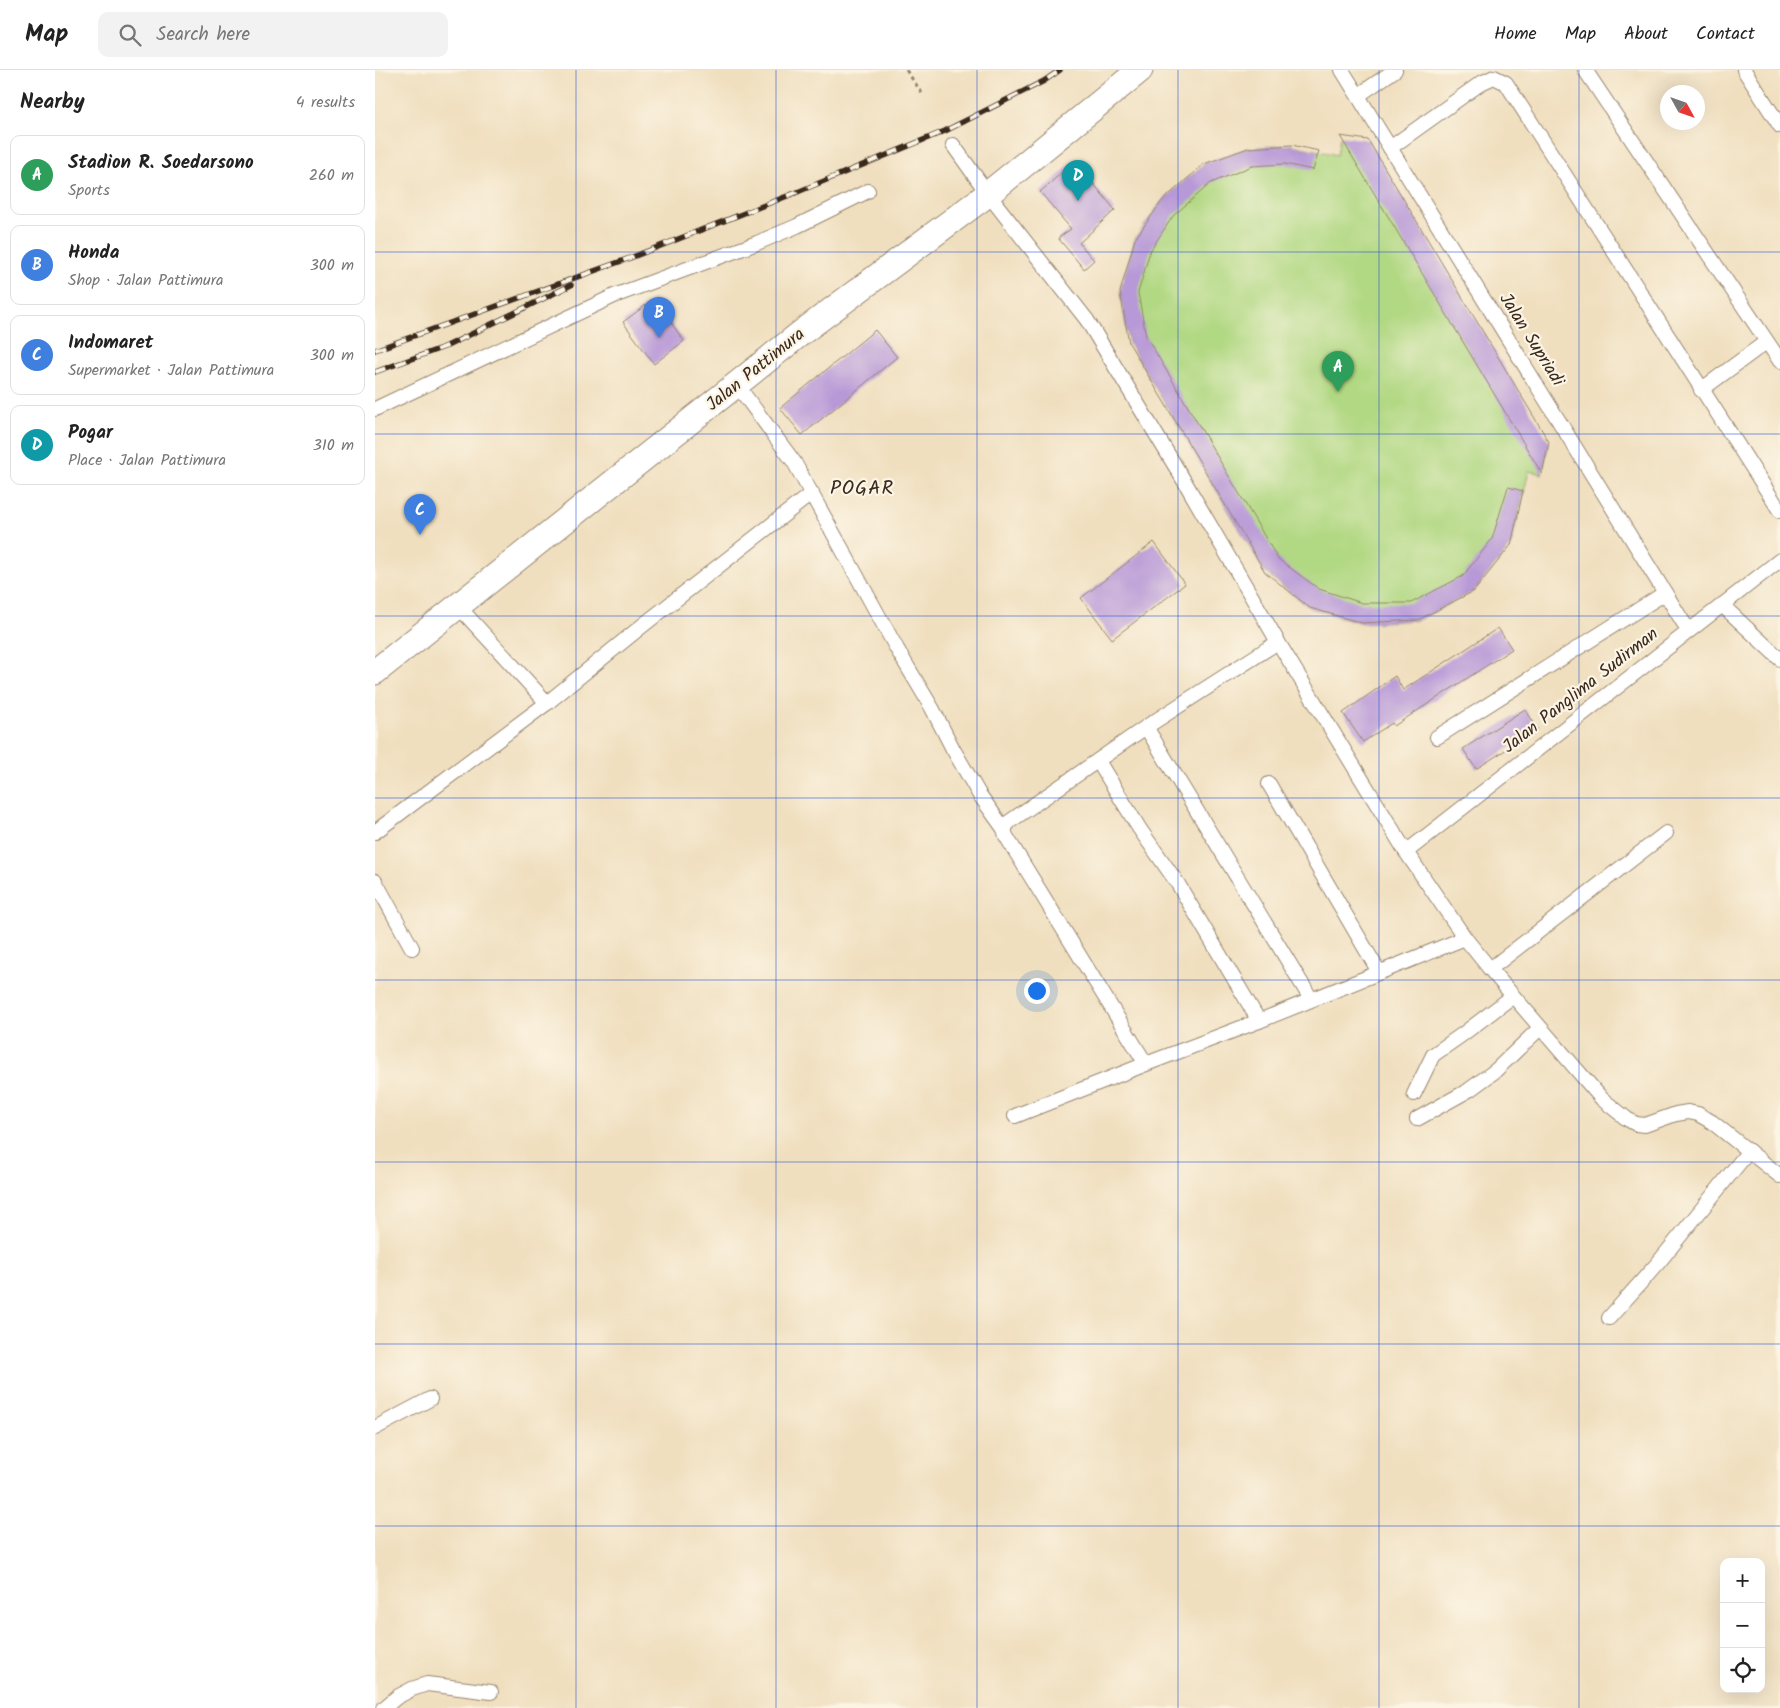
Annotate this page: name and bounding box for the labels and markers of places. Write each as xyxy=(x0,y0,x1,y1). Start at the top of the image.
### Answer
pin: D xyxy=(1062,160,1094,201)
pin: B xyxy=(643,297,675,338)
pin: A xyxy=(1322,351,1354,392)
pin: C xyxy=(404,494,436,535)

